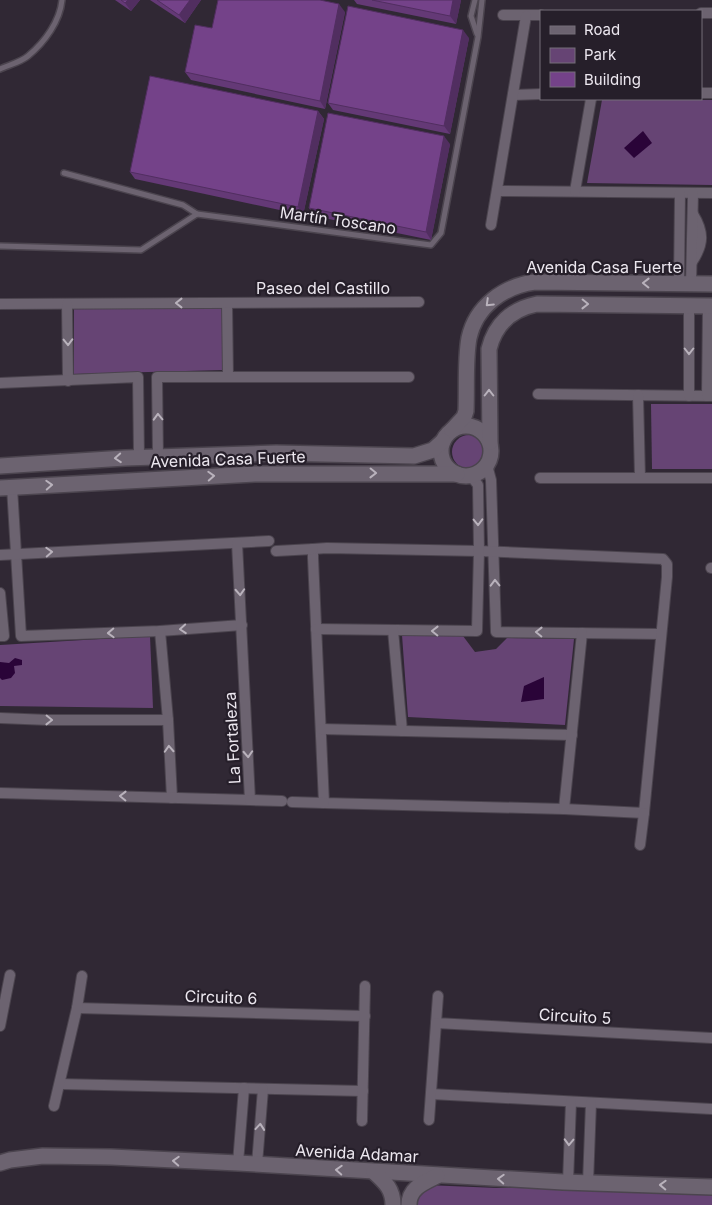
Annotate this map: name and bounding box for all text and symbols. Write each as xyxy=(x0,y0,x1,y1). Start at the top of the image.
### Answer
legend xyxy=(540,10,702,100)
text: Road xyxy=(584,20,620,39)
text: Park xyxy=(584,45,617,64)
text: Building xyxy=(584,70,641,89)
street label: Martín Toscano xyxy=(279,202,397,238)
street label: Avenida Casa Fuerte xyxy=(526,257,682,277)
street label: Paseo del Castillo xyxy=(256,278,390,298)
one-way arrow xyxy=(642,278,650,288)
one-way arrow xyxy=(486,297,495,306)
one-way arrow xyxy=(174,298,182,308)
one-way arrow xyxy=(581,299,589,309)
one-way arrow xyxy=(63,338,73,346)
one-way arrow xyxy=(684,347,694,355)
one-way arrow xyxy=(484,389,494,396)
one-way arrow xyxy=(153,413,163,420)
street label: Avenida Casa Fuerte xyxy=(150,446,306,472)
one-way arrow xyxy=(114,452,122,463)
one-way arrow xyxy=(370,468,378,479)
one-way arrow xyxy=(207,471,215,482)
one-way arrow xyxy=(45,480,53,491)
one-way arrow xyxy=(473,518,484,526)
one-way arrow xyxy=(45,547,53,558)
one-way arrow xyxy=(489,579,500,587)
one-way arrow xyxy=(234,588,245,596)
one-way arrow xyxy=(179,624,187,635)
one-way arrow xyxy=(430,626,438,636)
one-way arrow xyxy=(535,627,542,637)
one-way arrow xyxy=(107,628,115,638)
street label: La Fortaleza xyxy=(220,691,244,785)
one-way arrow xyxy=(45,714,53,725)
one-way arrow xyxy=(164,745,175,753)
one-way arrow xyxy=(243,750,253,758)
one-way arrow xyxy=(119,791,127,802)
street label: Circuito 6 xyxy=(184,986,258,1008)
street label: Circuito 5 xyxy=(538,1004,612,1028)
one-way arrow xyxy=(254,1122,265,1130)
one-way arrow xyxy=(564,1139,575,1147)
street label: Avenida Adamar xyxy=(295,1140,419,1166)
one-way arrow xyxy=(172,1155,180,1166)
one-way arrow xyxy=(334,1164,342,1175)
one-way arrow xyxy=(497,1173,505,1184)
one-way arrow xyxy=(659,1180,667,1190)

